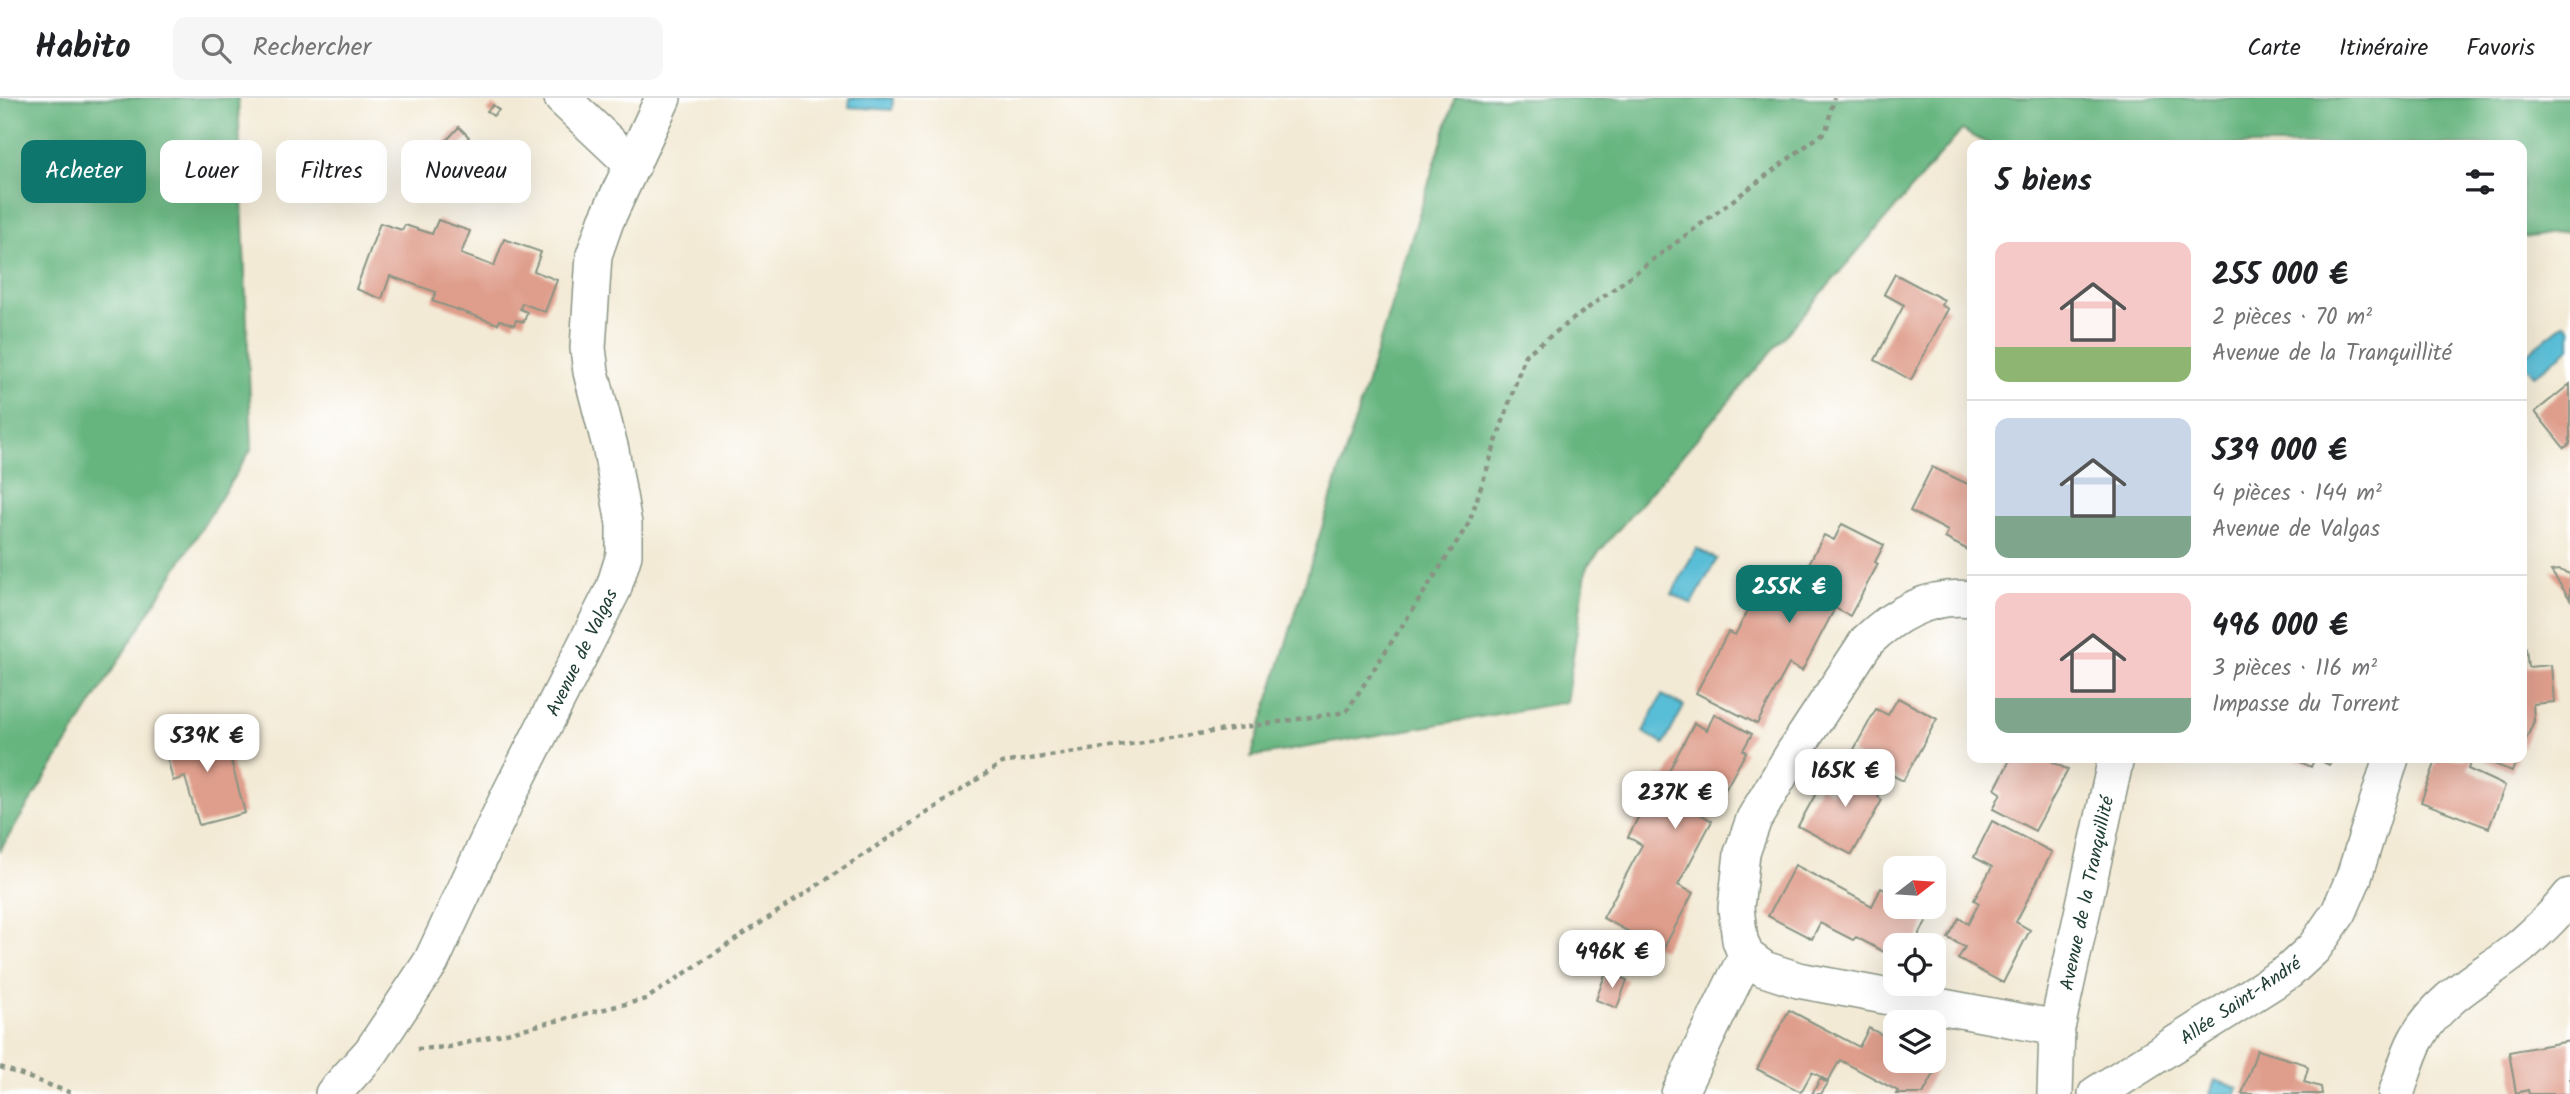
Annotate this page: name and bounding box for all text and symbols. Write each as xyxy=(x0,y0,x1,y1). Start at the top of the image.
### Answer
search box xyxy=(173,17,663,80)
text: Habito xyxy=(35,22,131,75)
text: Rechercher xyxy=(253,27,371,69)
icon: search xyxy=(197,29,235,67)
text: Carte xyxy=(2247,29,2301,68)
text: Itinéraire xyxy=(2339,29,2428,68)
text: Favoris xyxy=(2466,29,2535,68)
chip: Acheter xyxy=(21,140,146,203)
chip: Louer xyxy=(160,140,262,203)
chip: Filtres xyxy=(276,140,387,203)
chip: Nouveau xyxy=(401,140,531,203)
text: 5 biens xyxy=(1995,158,2092,206)
icon: filters xyxy=(2461,163,2499,201)
text: 255 000 € xyxy=(2212,252,2348,300)
icon: home xyxy=(2051,270,2135,354)
text: 2 pièces · 70 m² xyxy=(2212,300,2372,336)
text: Avenue de la Tranquillité xyxy=(2212,336,2452,372)
text: 539 000 € xyxy=(2212,428,2347,476)
icon: home xyxy=(2051,446,2135,530)
text: 4 pièces · 144 m² xyxy=(2212,476,2382,512)
text: Avenue de Valgas xyxy=(2212,512,2380,548)
pin: 255K € xyxy=(1732,566,1846,625)
text: 255K € xyxy=(1752,570,1826,606)
street label: Avenue de Valgas xyxy=(539,584,627,722)
text: 496 000 € xyxy=(2212,603,2348,651)
icon: home xyxy=(2051,621,2135,705)
text: 3 pièces · 116 m² xyxy=(2212,651,2377,687)
text: Impasse du Torrent xyxy=(2212,687,2400,723)
pin: 539K € xyxy=(150,714,264,774)
text: 539K € xyxy=(170,719,244,755)
pin: 165K € xyxy=(1788,750,1902,809)
text: 165K € xyxy=(1811,754,1879,790)
pin: 237K € xyxy=(1618,772,1732,831)
text: 237K € xyxy=(1638,776,1712,812)
street label: Avenue de la Tranquillité xyxy=(2053,793,2123,993)
north arrow xyxy=(1883,856,1946,919)
map controls xyxy=(1883,856,1946,1073)
pin: 496K € xyxy=(1555,930,1669,990)
button: locate xyxy=(1883,933,1946,996)
text: 496K € xyxy=(1575,935,1649,971)
street label: Allée Saint-André xyxy=(2174,949,2308,1053)
button: layers xyxy=(1883,1010,1946,1073)

